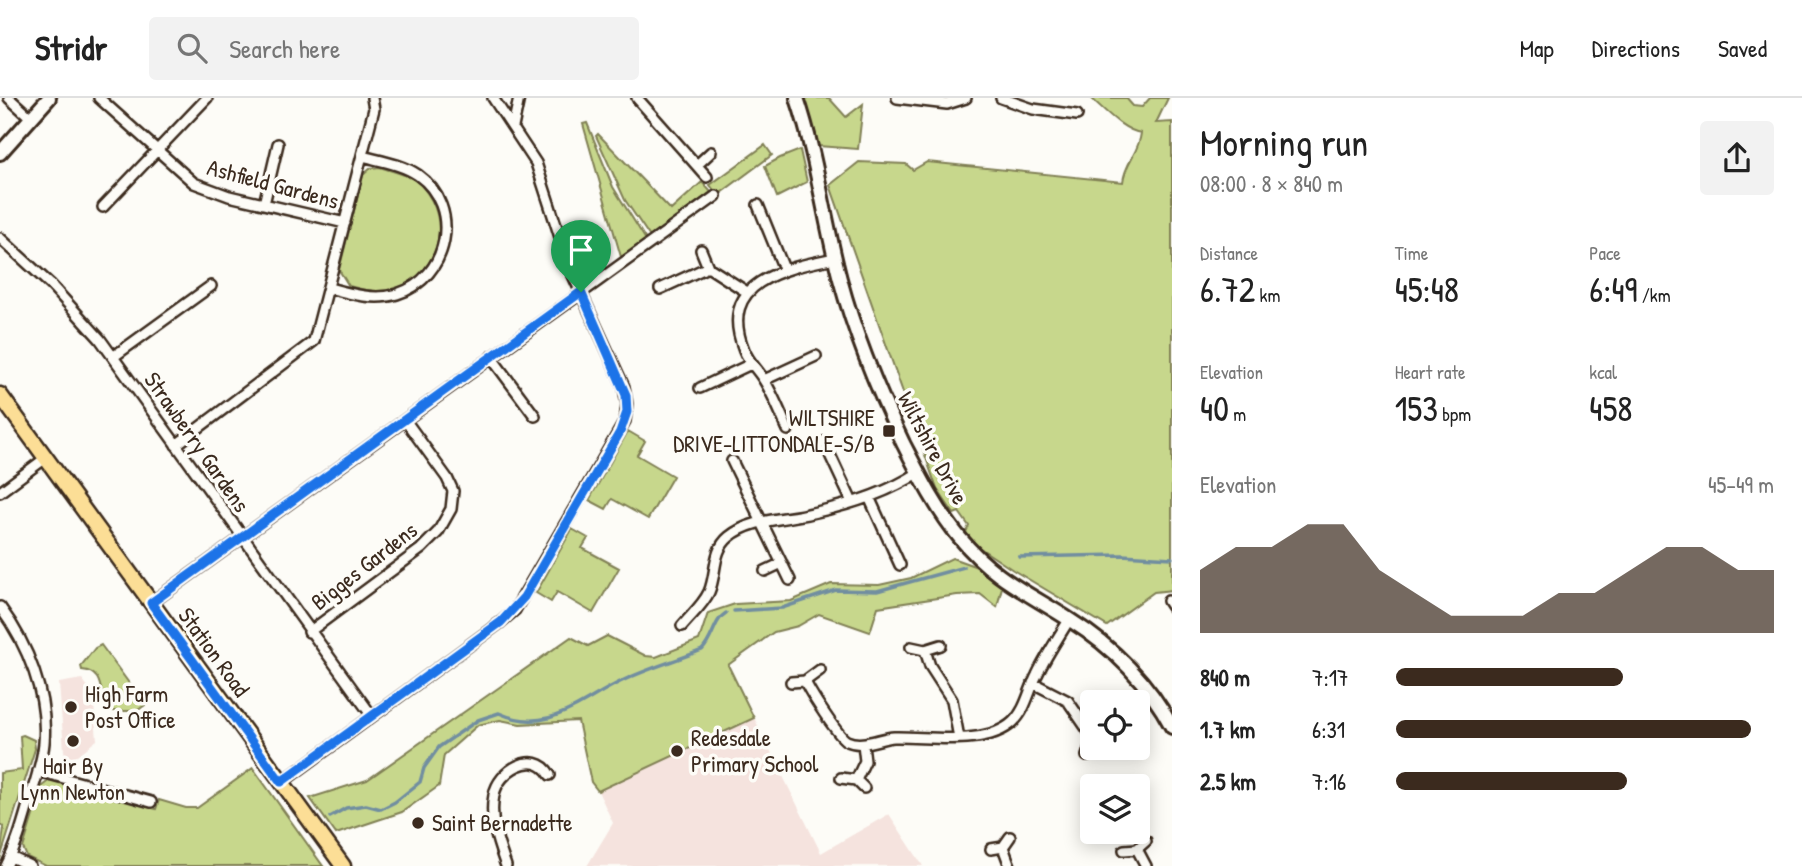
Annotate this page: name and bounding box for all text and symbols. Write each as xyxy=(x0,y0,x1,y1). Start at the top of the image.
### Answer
search box xyxy=(149,17,639,80)
text: Stridr xyxy=(35,26,107,70)
icon: search xyxy=(173,29,211,67)
text: Search here xyxy=(229,31,340,66)
text: Map xyxy=(1520,32,1554,64)
text: Directions xyxy=(1592,32,1680,64)
text: Saved xyxy=(1718,32,1767,64)
text: Morning run xyxy=(1200,116,1368,168)
button: share xyxy=(1700,121,1774,195)
street label: Ashfield Gardens xyxy=(204,151,342,216)
text: 08:00 · 8 × 840 m xyxy=(1200,168,1343,199)
pin xyxy=(551,220,611,292)
icon: arrive xyxy=(562,231,600,269)
text: Distance xyxy=(1200,240,1258,266)
text: Time xyxy=(1395,240,1428,266)
text: Pace xyxy=(1589,240,1621,266)
text: 6.72 xyxy=(1200,266,1255,313)
text: 45:48 xyxy=(1395,266,1459,313)
text: 6:49 xyxy=(1589,266,1637,313)
text: km xyxy=(1255,282,1280,308)
text: /km xyxy=(1637,282,1671,308)
text: Elevation xyxy=(1200,359,1263,385)
text: Heart rate xyxy=(1395,359,1466,385)
text: kcal xyxy=(1589,359,1617,385)
street label: Strawberry Gardens xyxy=(137,365,257,518)
text: 40 xyxy=(1200,385,1229,432)
text: 153 xyxy=(1395,385,1438,432)
text: 458 xyxy=(1589,385,1632,432)
street label: Wiltshire Drive xyxy=(891,386,976,510)
text: m xyxy=(1229,401,1246,427)
text: bpm xyxy=(1438,401,1471,427)
place label: WILTSHIRE DRIVE-LITTONDALE-S/B xyxy=(673,402,875,459)
marker: WILTSHIRE DRIVE-LITTONDALE-S/B xyxy=(881,423,897,439)
text: Elevation xyxy=(1200,469,1276,500)
text: 45–49 m xyxy=(1708,469,1774,500)
street label: Bigges Gardens xyxy=(304,514,423,617)
street label: Station Road xyxy=(172,601,257,703)
text: 840 m xyxy=(1200,662,1250,693)
text: 7:17 xyxy=(1312,662,1348,693)
place label: High Farm Post Office xyxy=(85,678,175,735)
map controls xyxy=(1080,690,1150,844)
button: locate xyxy=(1080,690,1150,760)
marker: High Farm Post Office xyxy=(63,699,79,715)
text: 1.7 km xyxy=(1200,714,1255,745)
text: 6:31 xyxy=(1312,714,1345,745)
place label: Redesdale Primary School xyxy=(691,722,819,779)
marker: Hair By Lynn Newton xyxy=(65,733,81,749)
marker: Redesdale Primary School xyxy=(669,743,685,759)
place label: Hair By Lynn Newton xyxy=(21,750,125,807)
text: 2.5 km xyxy=(1200,766,1256,797)
text: 7:16 xyxy=(1312,766,1346,797)
button: layers xyxy=(1080,774,1150,844)
place label: Saint Bernadette xyxy=(432,807,573,838)
marker: Saint Bernadette xyxy=(410,815,426,831)

